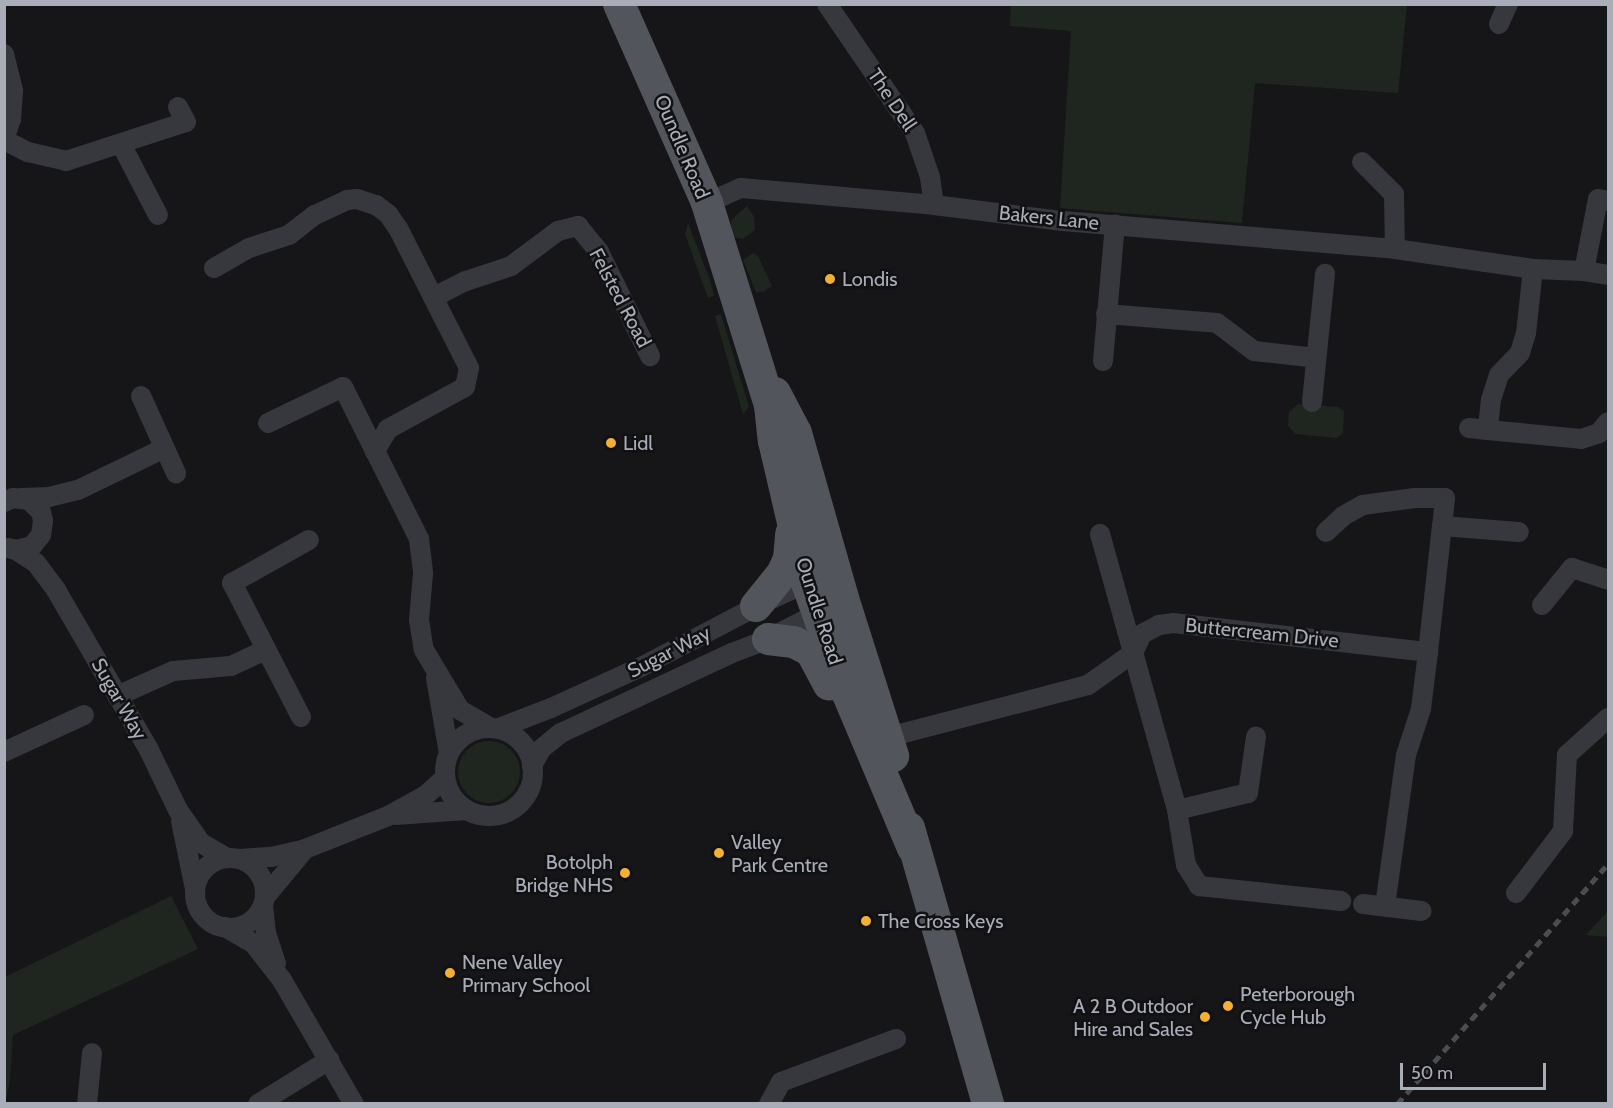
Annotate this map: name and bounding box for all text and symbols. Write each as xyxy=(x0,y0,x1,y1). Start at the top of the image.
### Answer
street label: The Dell xyxy=(862,64,922,136)
street label: Oundle Road xyxy=(649,91,715,203)
street label: Bakers Lane xyxy=(998,201,1100,235)
street label: Felsted Road xyxy=(584,244,656,352)
place label: Londis xyxy=(842,267,898,291)
marker: Londis xyxy=(823,272,837,286)
place label: Lidl xyxy=(623,431,653,455)
marker: Lidl xyxy=(604,436,618,450)
street label: Oundle Road xyxy=(790,555,848,667)
street label: Buttercream Drive xyxy=(1184,613,1340,653)
street label: Sugar Way xyxy=(624,621,714,683)
street label: Sugar Way xyxy=(86,654,152,744)
place label: Valley Park Centre xyxy=(731,830,828,877)
marker: Valley Park Centre xyxy=(712,846,726,860)
place label: Botolph Bridge NHS xyxy=(515,850,613,897)
marker: Botolph Bridge NHS xyxy=(618,866,632,880)
place label: The Cross Keys xyxy=(878,909,1003,933)
marker: The Cross Keys xyxy=(859,914,873,928)
place label: Nene Valley Primary School xyxy=(462,950,590,997)
marker: Nene Valley Primary School xyxy=(443,966,457,980)
place label: Peterborough Cycle Hub xyxy=(1240,982,1355,1029)
place label: A 2 B Outdoor Hire and Sales xyxy=(1073,994,1193,1041)
marker: Peterborough Cycle Hub xyxy=(1221,999,1235,1013)
marker: A 2 B Outdoor Hire and Sales xyxy=(1198,1010,1212,1024)
scale bar xyxy=(1403,1051,1548,1089)
text: 50 m xyxy=(1411,1062,1453,1084)

